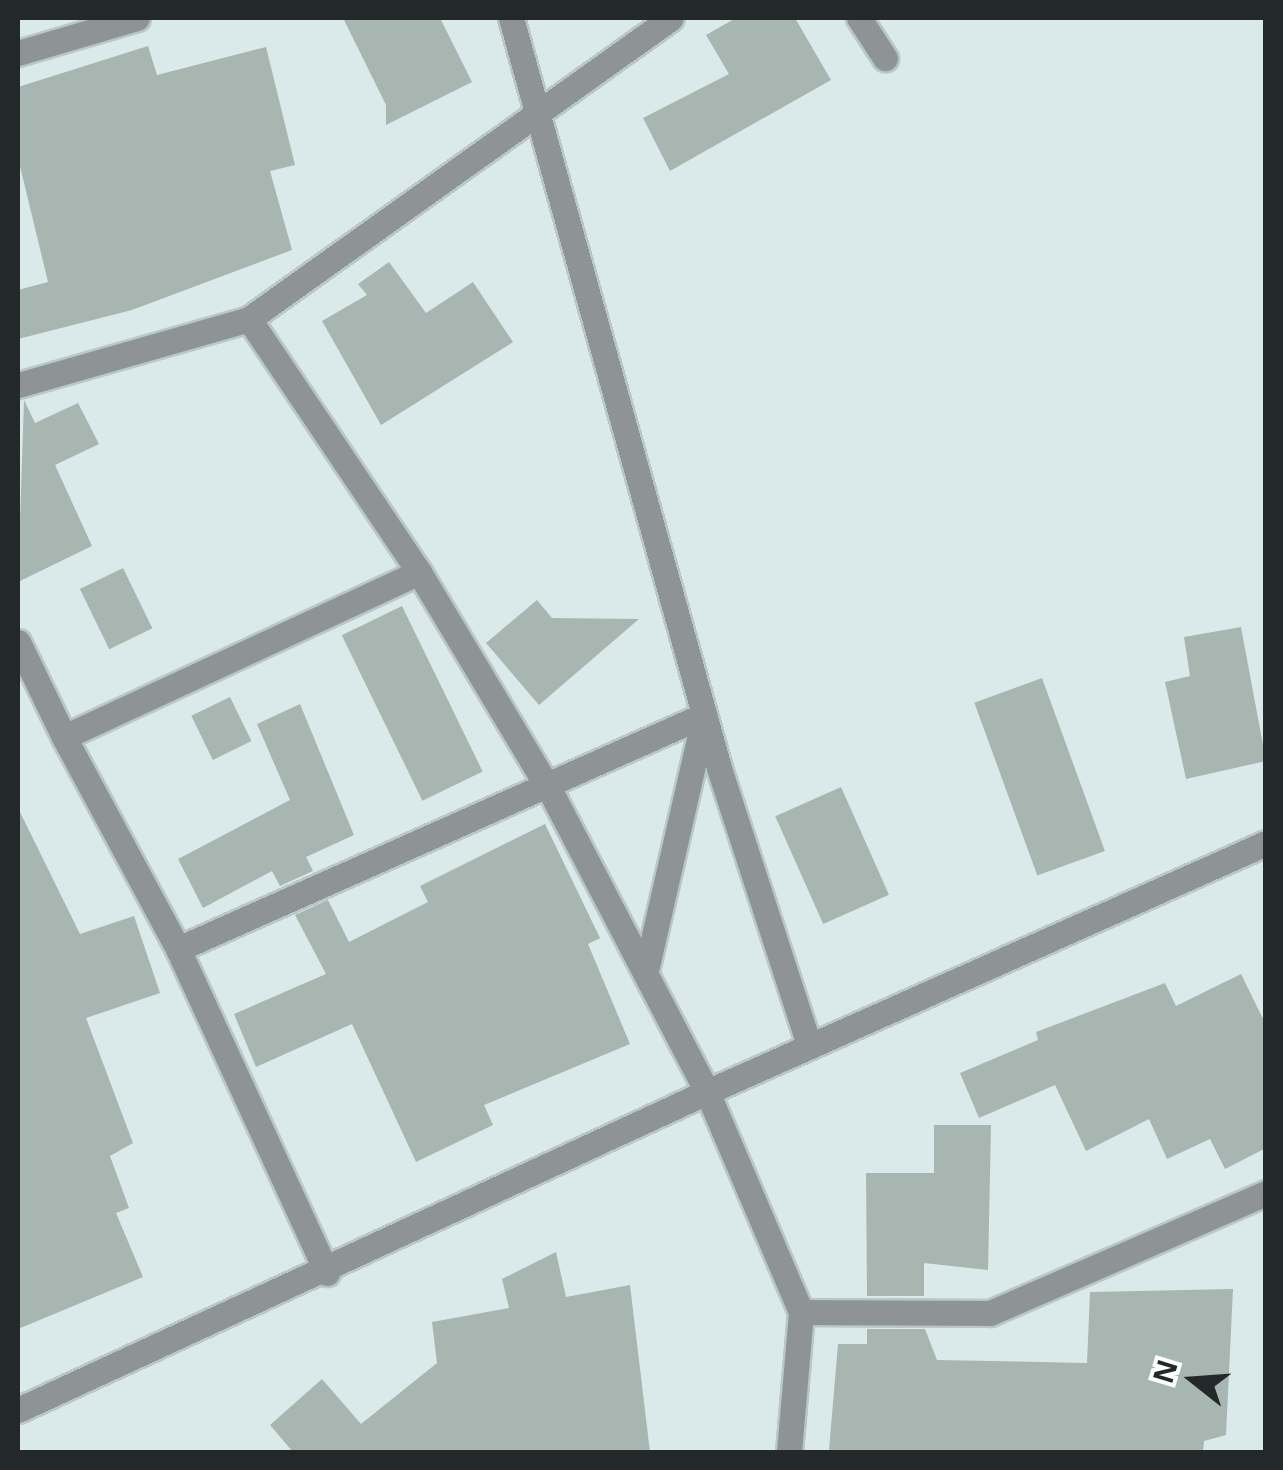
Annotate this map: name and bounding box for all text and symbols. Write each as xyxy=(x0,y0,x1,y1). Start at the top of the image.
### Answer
north arrow xyxy=(1143,1330,1243,1430)
text: N xyxy=(1143,1355,1186,1388)

